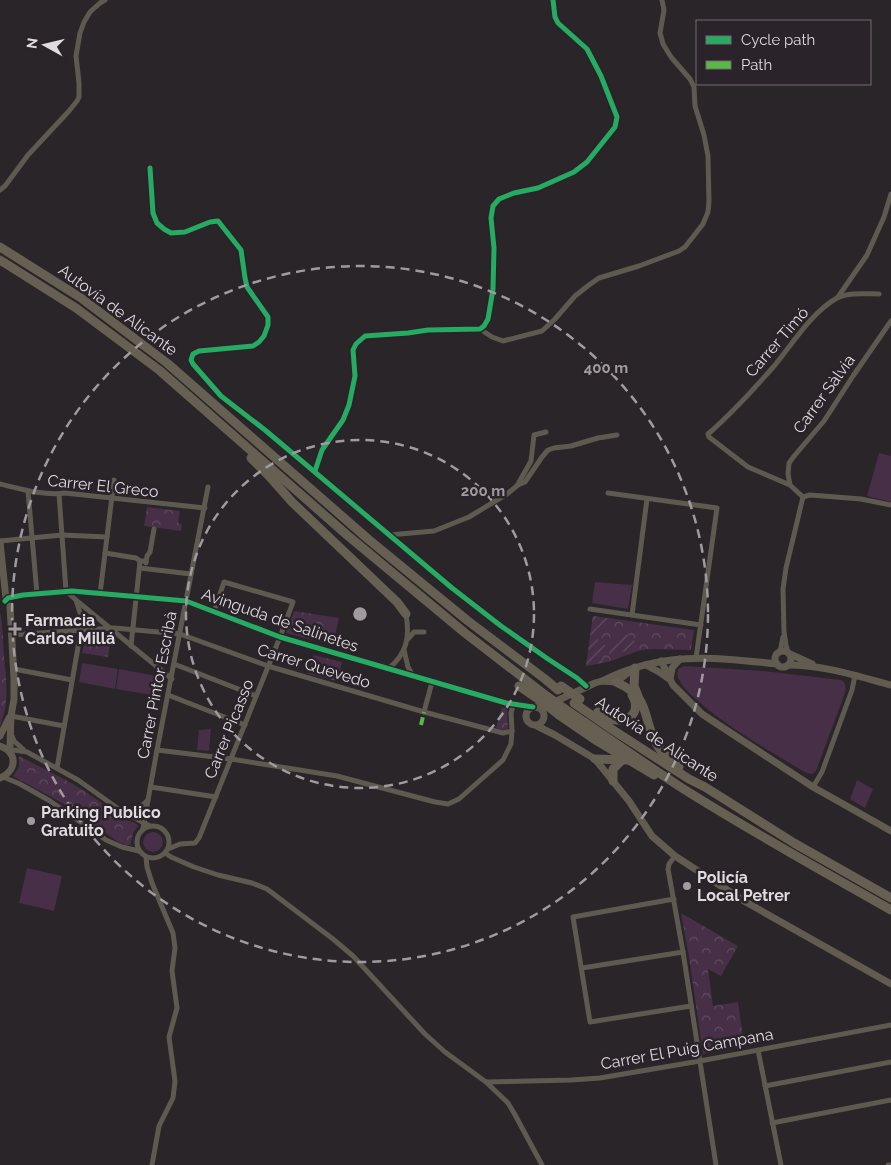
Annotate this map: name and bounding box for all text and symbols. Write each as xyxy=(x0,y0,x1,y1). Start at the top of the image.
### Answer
north arrow xyxy=(20,20,70,70)
legend xyxy=(696,20,871,85)
text: Cycle path xyxy=(741,31,815,49)
text: N xyxy=(23,37,41,50)
text: Path xyxy=(741,56,772,74)
street label: Autovía de Alicante xyxy=(55,260,181,360)
street label: Carrer Timó xyxy=(741,303,813,381)
street label: Carrer Sàlvia xyxy=(789,351,859,437)
text: 400 m xyxy=(584,359,628,377)
street label: Carrer El Greco xyxy=(47,471,159,501)
text: 200 m xyxy=(461,482,505,500)
street label: Avinguda de Salinetes xyxy=(199,584,361,656)
centre of rings xyxy=(351,605,369,623)
street label: Carrer Pintor Escribà xyxy=(133,610,181,760)
place label: Farmacia Carlos Millá xyxy=(25,611,115,648)
marker: Farmacia Carlos Millá xyxy=(9,623,21,635)
street label: Carrer Quevedo xyxy=(255,640,373,692)
street label: Carrer Picasso xyxy=(200,677,258,781)
street label: Autovía de Alicante xyxy=(592,692,722,786)
place label: Parking Publico Gratuito xyxy=(41,803,161,840)
marker: Parking Publico Gratuito xyxy=(25,815,37,827)
place label: Policía Local Petrer xyxy=(697,868,790,905)
marker: Policía Local Petrer xyxy=(681,880,693,892)
street label: Carrer El Puig Campana xyxy=(599,1024,775,1074)

